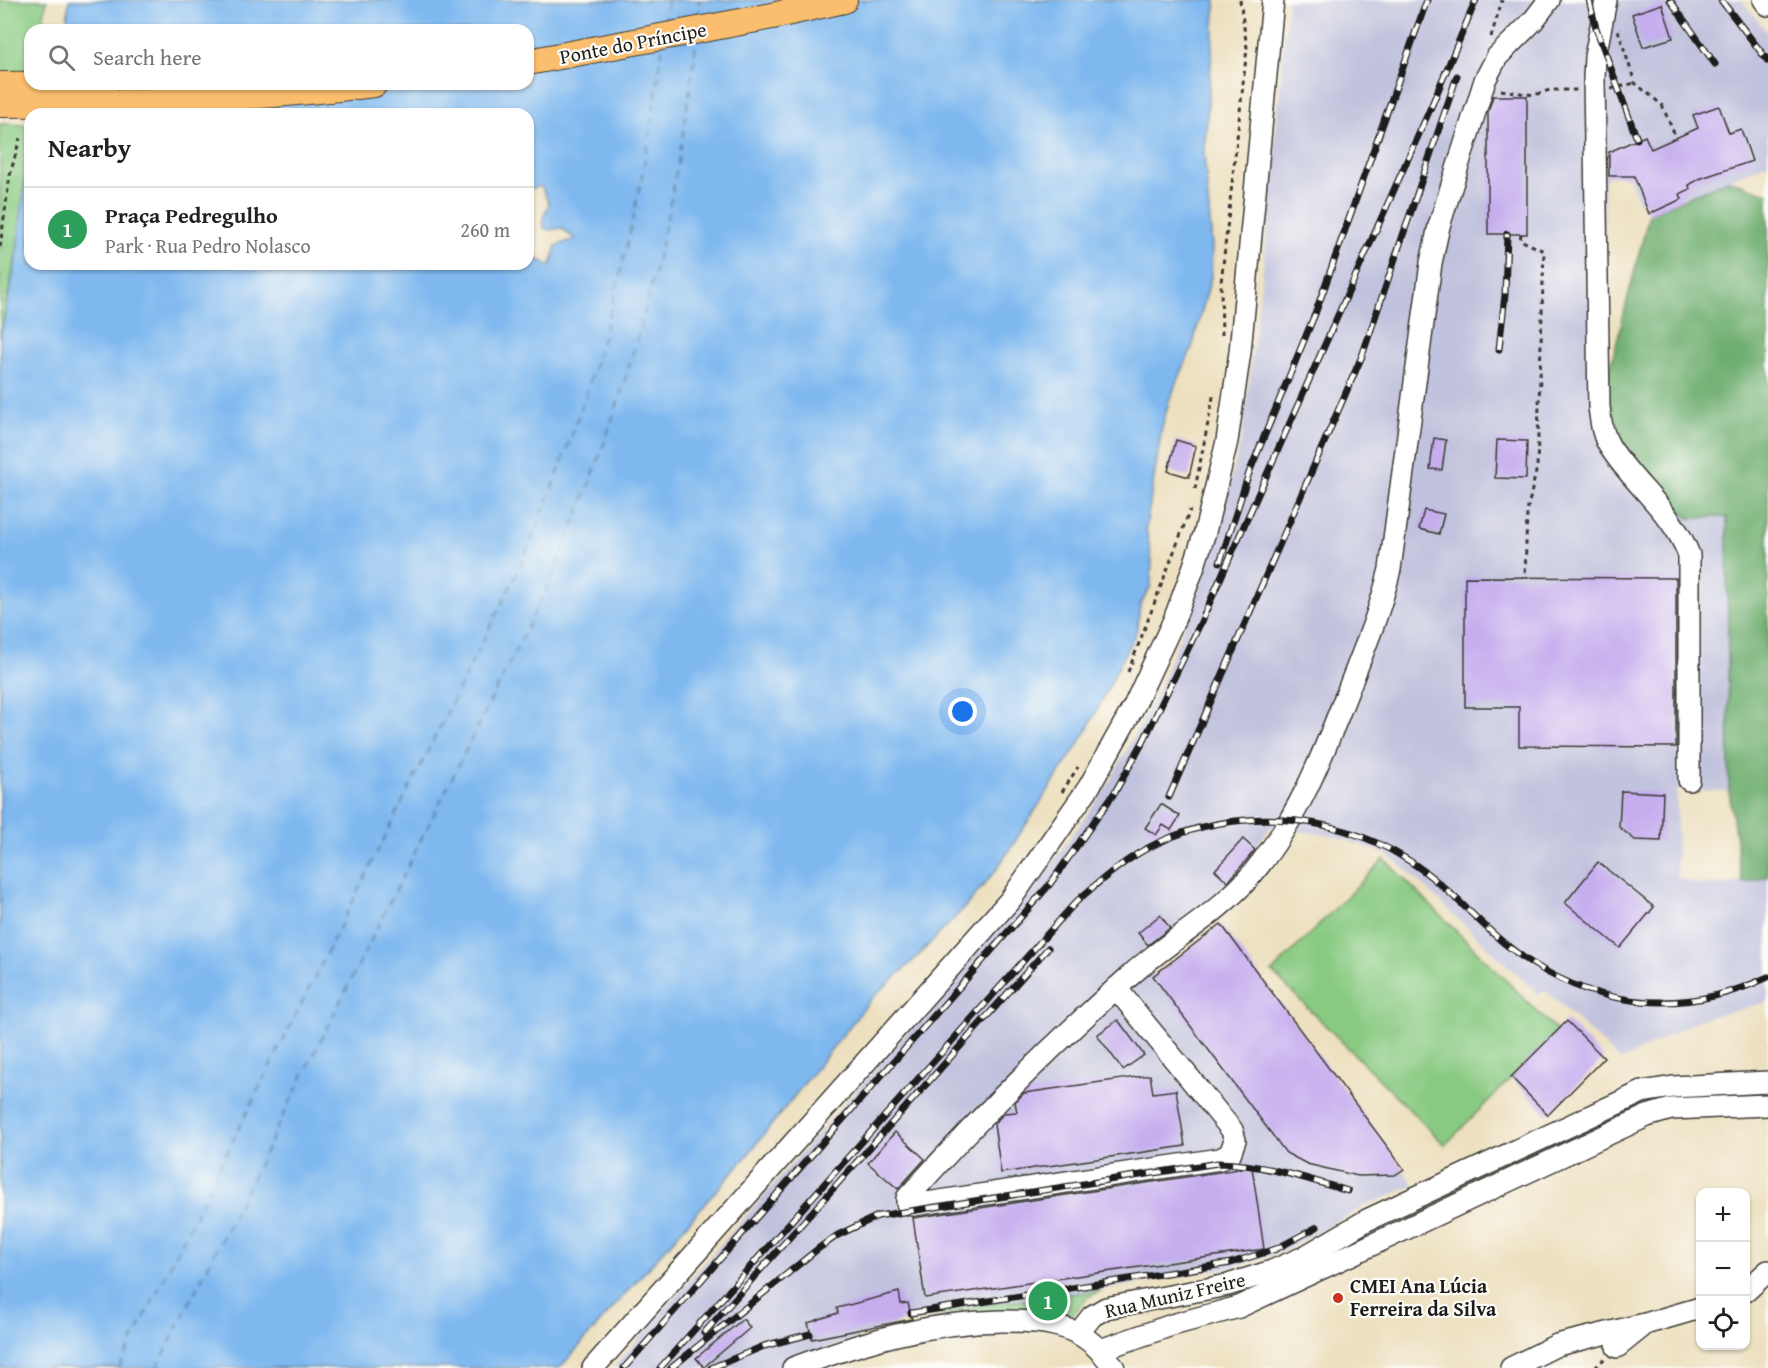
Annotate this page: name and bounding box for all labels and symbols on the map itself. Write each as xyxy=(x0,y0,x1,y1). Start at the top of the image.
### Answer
street label: Ponte do Príncipe xyxy=(557,14,709,71)
your location xyxy=(948,697,977,726)
street label: Rua Muniz Freire xyxy=(1102,1264,1248,1325)
place label: CMEI Ana Lúcia Ferreira da Silva xyxy=(1350,1271,1497,1323)
pin: 1 xyxy=(1028,1278,1068,1324)
marker: CMEI Ana Lúcia Ferreira da Silva xyxy=(1331,1291,1345,1305)

